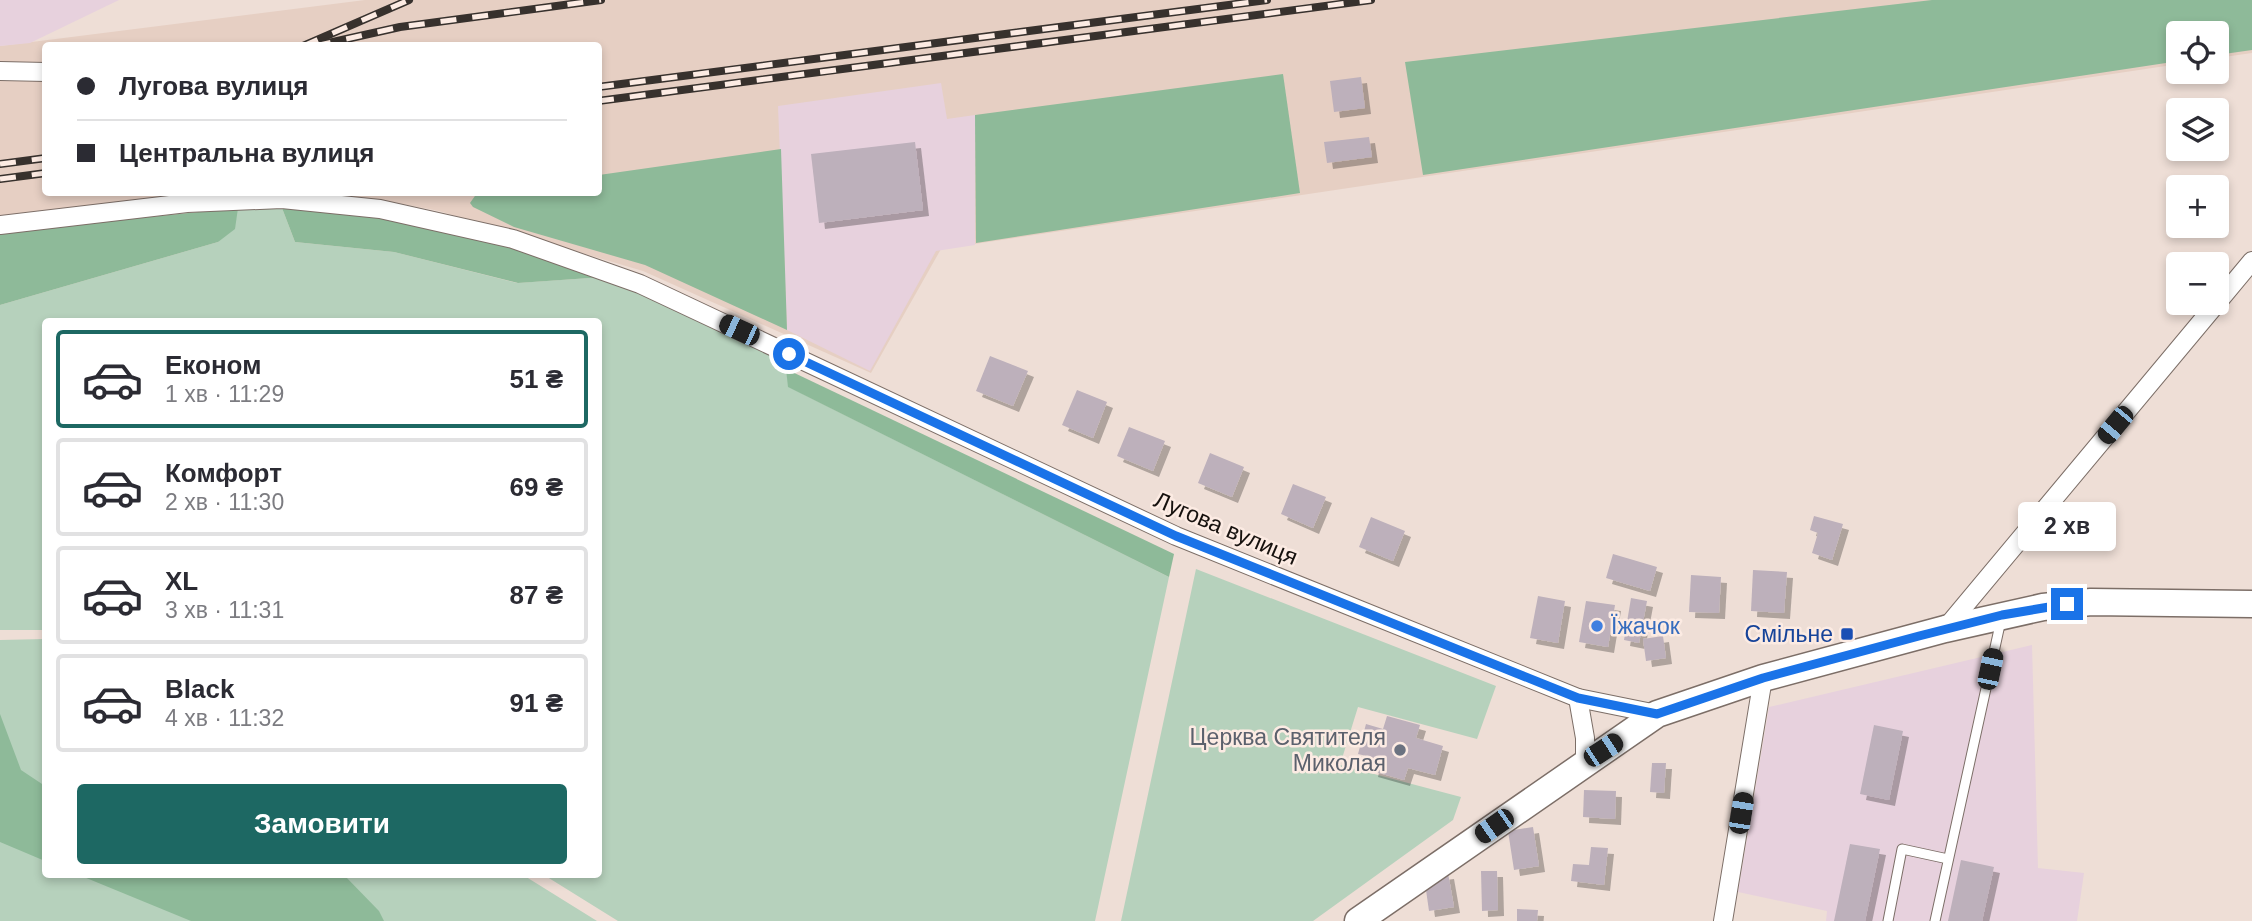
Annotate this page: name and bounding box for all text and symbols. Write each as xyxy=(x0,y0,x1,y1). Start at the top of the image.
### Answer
map controls xyxy=(2166,21,2229,315)
button: locate xyxy=(2166,21,2229,84)
text: Лугова вулиця xyxy=(119,71,309,101)
button: layers xyxy=(2166,98,2229,161)
text: Центральна вулиця xyxy=(119,138,375,168)
button: + xyxy=(2166,175,2229,238)
button: − xyxy=(2166,252,2229,315)
car xyxy=(716,312,763,348)
route start xyxy=(773,338,805,370)
icon: car xyxy=(81,348,144,411)
text: Економ xyxy=(165,350,261,380)
text: 51 ₴ xyxy=(510,364,563,394)
text: 1 хв · 11:29 xyxy=(165,381,284,407)
car xyxy=(2094,402,2137,448)
icon: car xyxy=(81,456,144,519)
text: Комфорт xyxy=(165,458,282,488)
text: 69 ₴ xyxy=(510,472,563,502)
street label: Лугова вулиця xyxy=(1150,486,1302,570)
text: 2 хв · 11:30 xyxy=(165,489,284,515)
callout: 2 хв xyxy=(2018,503,2116,552)
text: 2 хв xyxy=(2044,513,2090,539)
icon: car xyxy=(81,564,144,627)
text: XL xyxy=(165,566,198,596)
text: 87 ₴ xyxy=(510,580,563,610)
route end xyxy=(2051,588,2083,620)
text: 3 хв · 11:31 xyxy=(165,597,284,623)
place label: Їжачок xyxy=(1611,613,1681,639)
marker: Їжачок xyxy=(1589,618,1605,634)
place label: Смільне xyxy=(1745,621,1833,647)
marker: Смільне xyxy=(1839,626,1855,642)
car xyxy=(1976,646,2005,692)
icon: car xyxy=(81,672,144,735)
text: Black xyxy=(165,674,234,704)
text: 91 ₴ xyxy=(510,688,563,718)
text: 4 хв · 11:32 xyxy=(165,705,284,731)
place label: Церква Святителя Миколая xyxy=(1190,724,1386,776)
car xyxy=(1580,730,1627,770)
marker: Церква Святителя Миколая xyxy=(1392,742,1408,758)
button: Замовити xyxy=(77,784,567,864)
car xyxy=(1728,791,1755,835)
car xyxy=(1471,805,1518,847)

